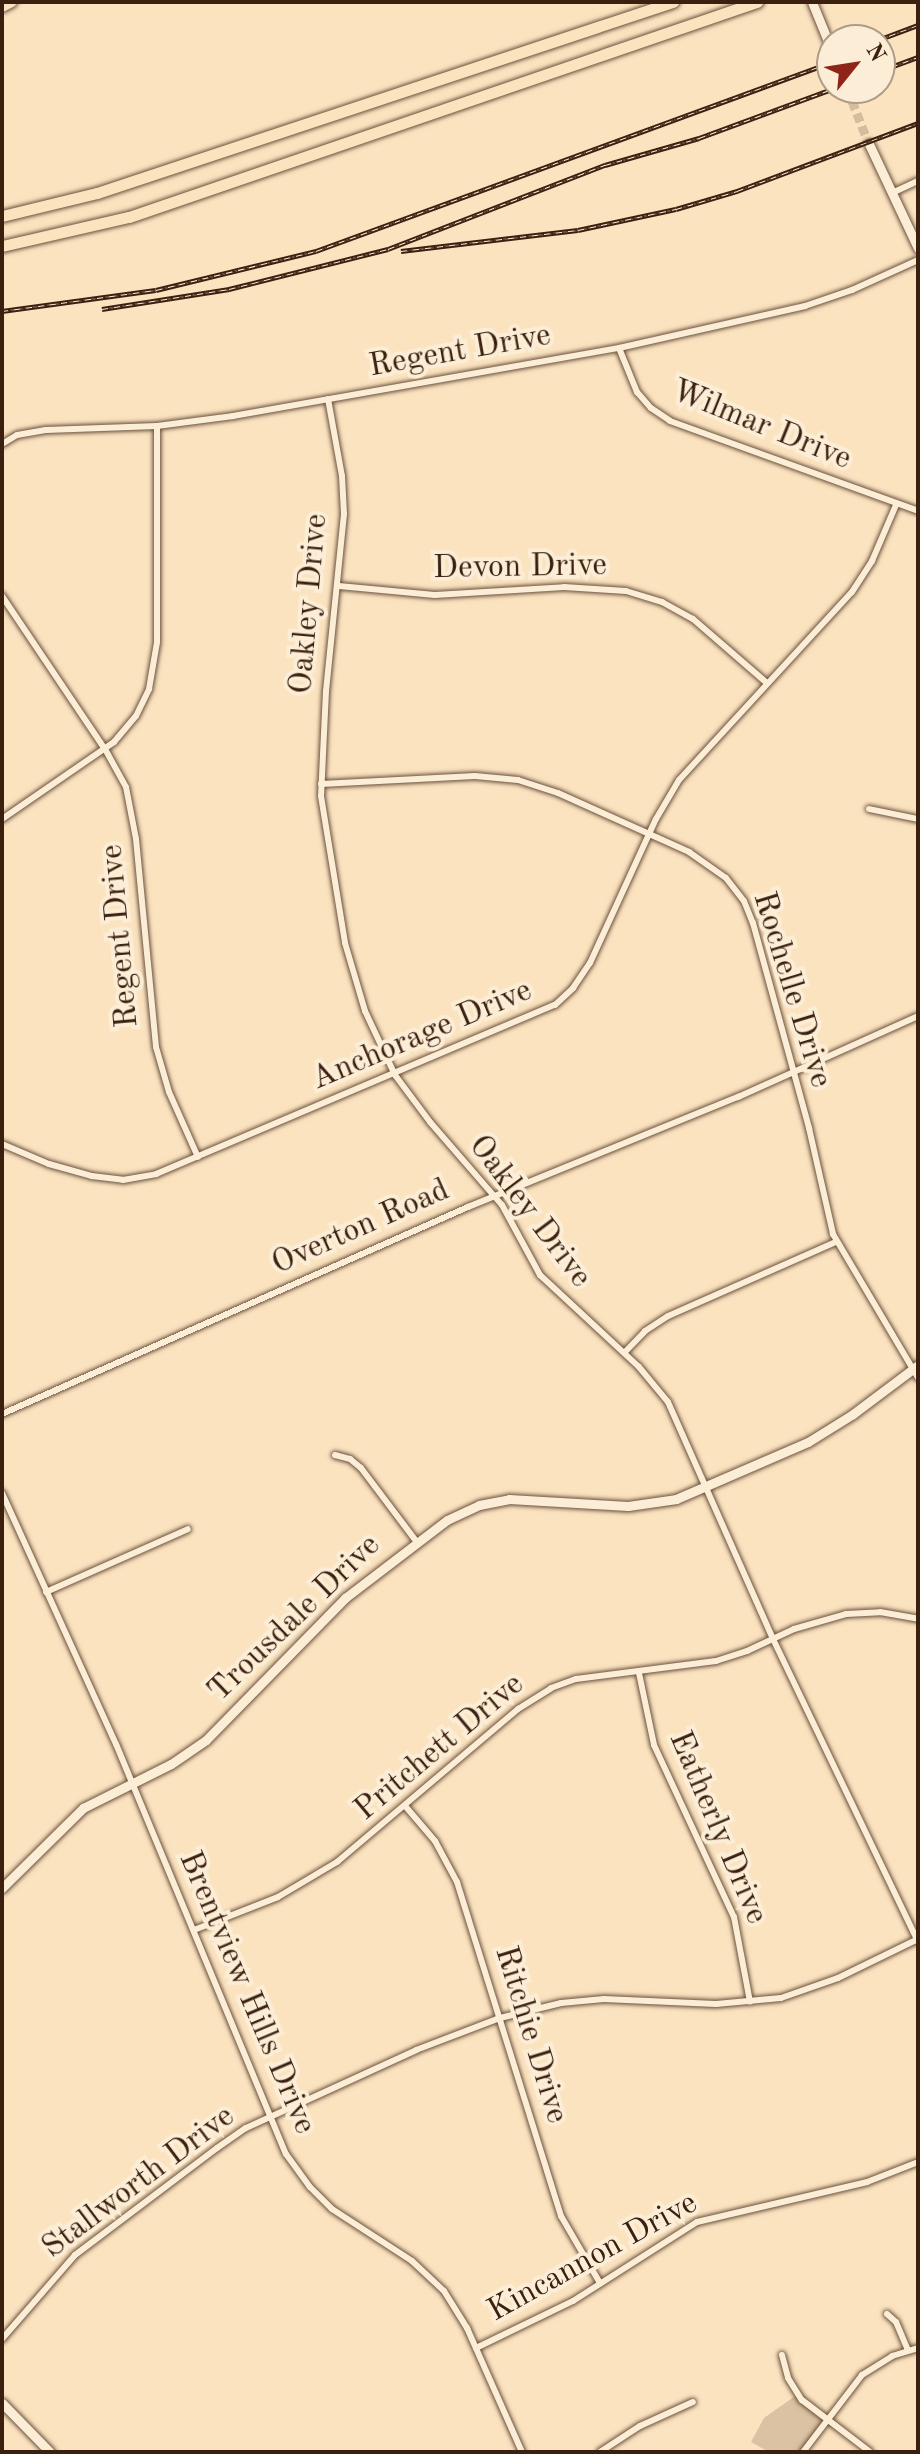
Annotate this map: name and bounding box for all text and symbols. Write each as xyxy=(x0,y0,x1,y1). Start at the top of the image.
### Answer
north arrow xyxy=(816,24,896,104)
text: N xyxy=(861,40,889,66)
street label: Regent Drive xyxy=(366,317,554,387)
street label: Wilmar Drive xyxy=(666,373,856,479)
street label: Oakley Drive xyxy=(283,512,337,696)
street label: Devon Drive xyxy=(433,547,607,589)
street label: Regent Drive xyxy=(94,843,148,1029)
street label: Rochelle Drive xyxy=(743,887,839,1093)
street label: Anchorage Drive xyxy=(306,972,538,1100)
street label: Oakley Drive xyxy=(459,1128,599,1296)
street label: Overton Road xyxy=(266,1172,456,1284)
street label: Trousdale Drive xyxy=(201,1527,389,1711)
street label: Pritchett Drive xyxy=(348,1666,532,1830)
street label: Eatherly Drive xyxy=(659,1726,775,1930)
street label: Brentview Hills Drive xyxy=(169,1846,323,2140)
street label: Ritchie Drive xyxy=(485,1942,575,2128)
street label: Stallworth Drive xyxy=(35,2098,243,2268)
street label: Kincannon Drive xyxy=(482,2185,704,2331)

